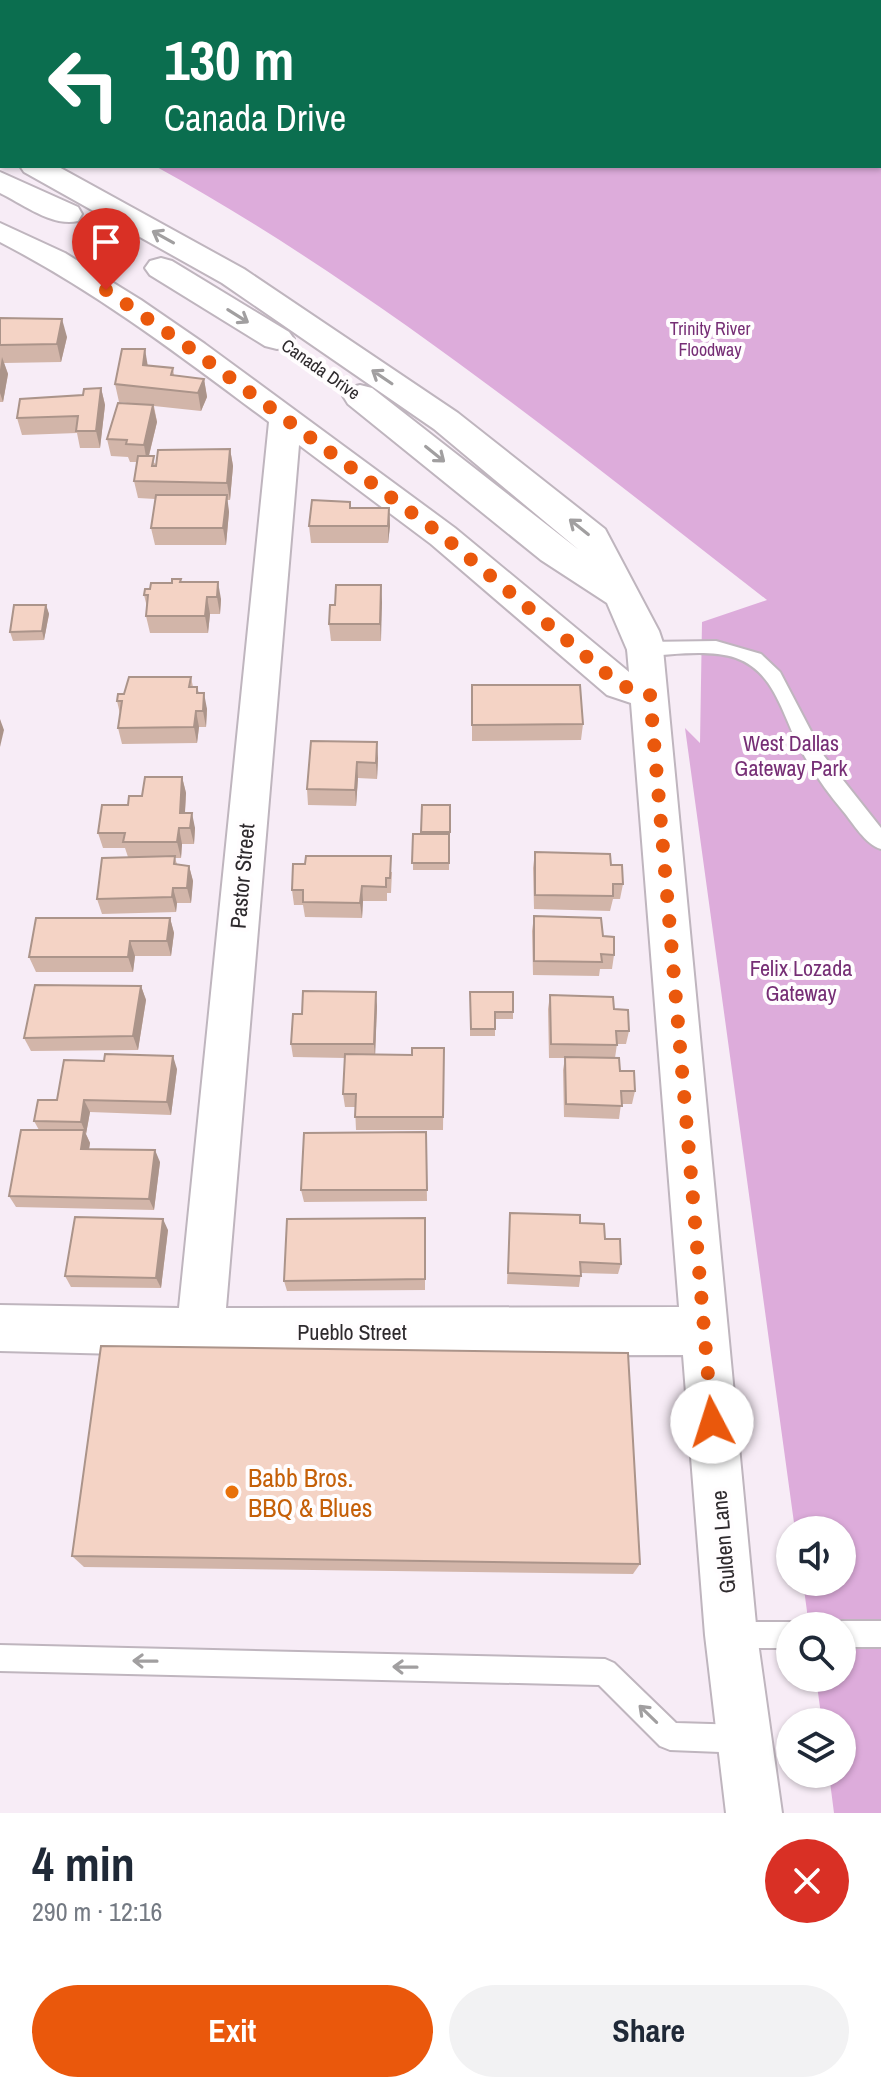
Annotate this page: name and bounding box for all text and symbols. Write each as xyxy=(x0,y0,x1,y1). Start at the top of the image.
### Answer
text: 130 m xyxy=(164,22,294,97)
icon: left xyxy=(32,32,136,136)
text: Canada Drive xyxy=(164,94,346,142)
pin xyxy=(72,208,140,290)
icon: arrive xyxy=(84,220,128,264)
one-way arrow xyxy=(152,228,175,244)
one-way arrow xyxy=(227,307,249,324)
park label: Trinity River Floodway xyxy=(670,316,750,362)
street label: Canada Drive xyxy=(277,333,365,405)
one-way arrow xyxy=(371,369,393,385)
one-way arrow xyxy=(424,445,445,463)
one-way arrow xyxy=(569,518,590,536)
park label: West Dallas Gateway Park xyxy=(734,728,849,783)
street label: Pastor Street xyxy=(222,822,262,930)
park label: Felix Lozada Gateway xyxy=(750,953,852,1008)
street label: Pueblo Street xyxy=(297,1317,407,1347)
position arrow xyxy=(670,1380,754,1464)
place label: Babb Bros. BBQ & Blues xyxy=(248,1460,372,1525)
marker: Babb Bros. BBQ & Blues xyxy=(223,1483,241,1501)
street label: Gulden Lane xyxy=(704,1489,742,1595)
map controls xyxy=(776,1516,856,1788)
button: sound xyxy=(776,1516,856,1596)
button: search xyxy=(776,1612,856,1692)
one-way arrow xyxy=(132,1654,159,1669)
one-way arrow xyxy=(392,1660,419,1675)
one-way arrow xyxy=(639,1705,658,1724)
button: layers xyxy=(776,1708,856,1788)
text: 4 min xyxy=(32,1831,135,1896)
button: close xyxy=(765,1839,849,1923)
text: 290 m · 12:16 xyxy=(32,1894,162,1929)
button: Exit xyxy=(32,1985,433,2077)
button: Share xyxy=(449,1985,849,2077)

